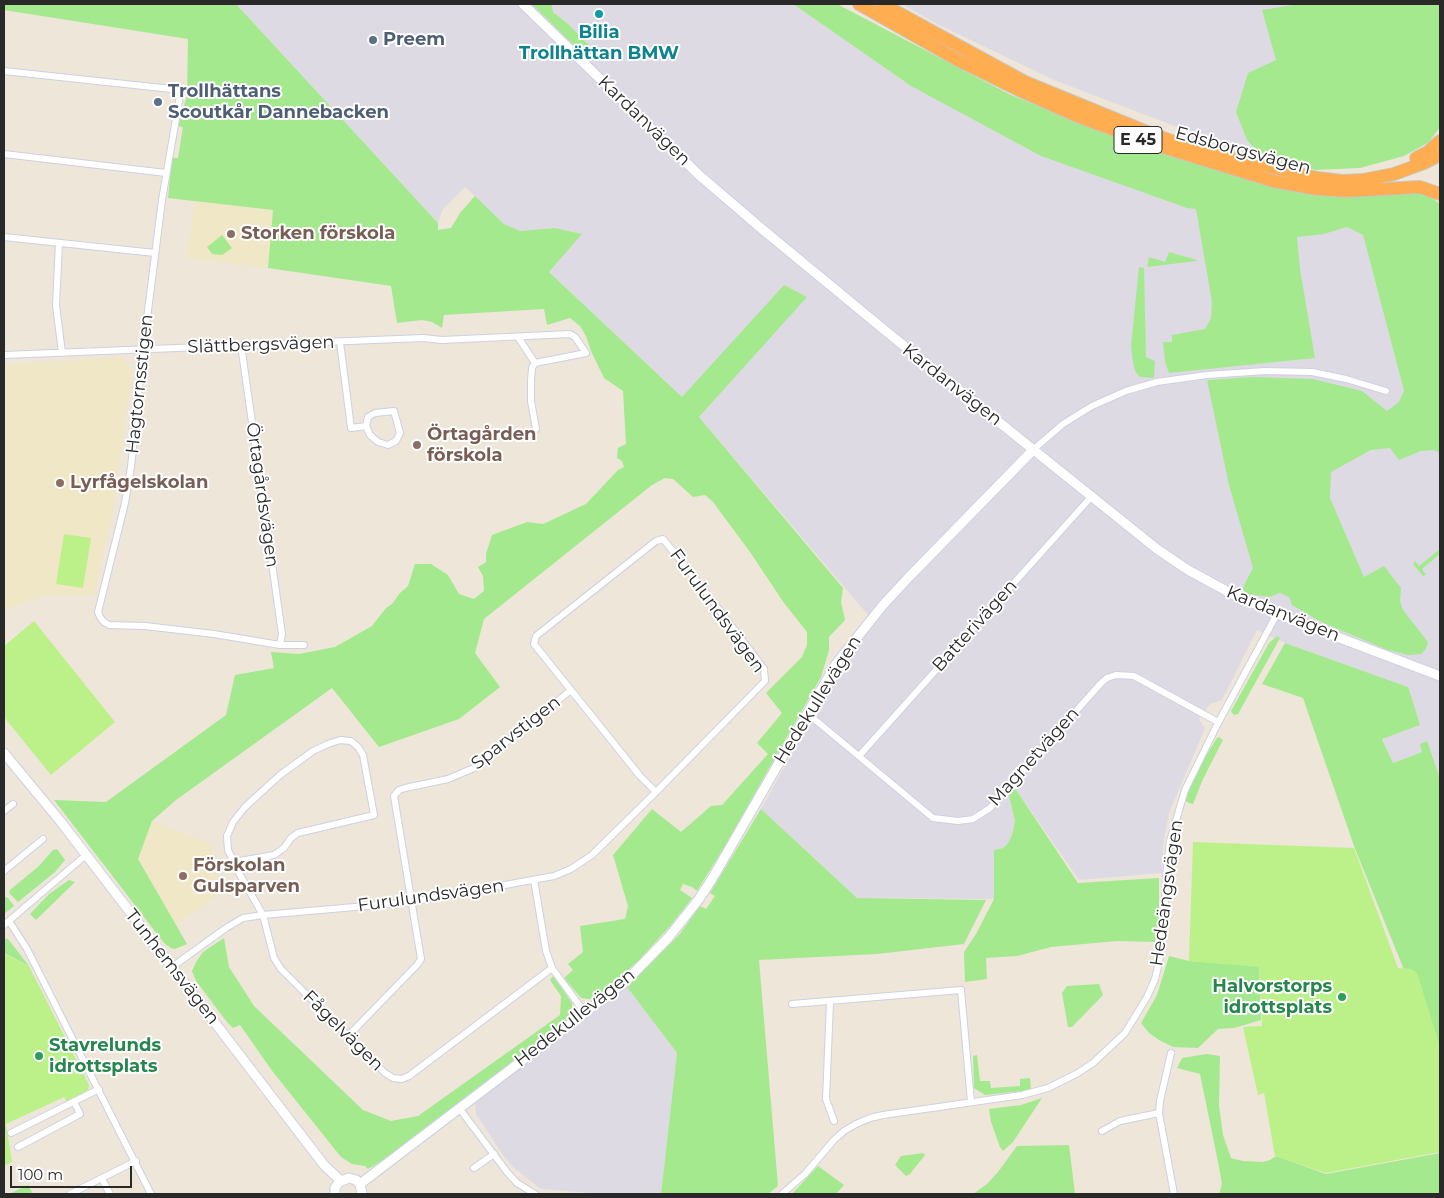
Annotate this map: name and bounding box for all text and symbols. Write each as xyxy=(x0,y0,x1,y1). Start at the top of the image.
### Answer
marker: Bilia Trollhättan BMW xyxy=(593,8,605,20)
place label: Bilia Trollhättan BMW xyxy=(519,22,679,64)
place label: Preem xyxy=(383,29,445,51)
marker: Preem xyxy=(367,34,379,46)
street label: Kardanvägen xyxy=(593,71,695,171)
place label: Trollhättans Scoutkår Dannebacken xyxy=(168,81,389,124)
marker: Trollhättans Scoutkår Dannebacken xyxy=(152,96,164,108)
street label: Edsborgsvägen xyxy=(1173,122,1313,180)
road number: E 45 xyxy=(1114,126,1162,154)
place label: Storken förskola xyxy=(241,223,395,245)
marker: Storken förskola xyxy=(225,228,237,240)
street label: Hagtornsstigen xyxy=(122,313,158,455)
street label: Slättbergsvägen xyxy=(187,332,335,358)
street label: Kardanvägen xyxy=(898,339,1006,431)
street label: Örtagårdsvägen xyxy=(241,421,283,569)
place label: Örtagården förskola xyxy=(427,424,536,466)
marker: Örtagården förskola xyxy=(411,439,423,451)
place label: Lyrfågelskolan xyxy=(70,472,208,494)
marker: Lyrfågelskolan xyxy=(54,477,66,489)
street label: Furulundsvägen xyxy=(665,545,769,677)
street label: Batterivägen xyxy=(928,576,1022,676)
street label: Kardanvägen xyxy=(1223,581,1343,647)
street label: Hedekullevägen xyxy=(770,632,866,768)
street label: Sparvstigen xyxy=(467,691,565,775)
street label: Magnetvägen xyxy=(984,703,1084,811)
street label: Hedeängsvägen xyxy=(1146,819,1188,967)
place label: Förskolan Gulsparven xyxy=(193,855,300,898)
marker: Förskolan Gulsparven xyxy=(177,870,189,882)
street label: Furulundsvägen xyxy=(356,875,506,917)
street label: Tunhemsvägen xyxy=(120,905,224,1029)
street label: Hedekullevägen xyxy=(510,964,640,1072)
place label: Halvorstorps idrottsplats xyxy=(1212,976,1332,1019)
street label: Fågelvägen xyxy=(298,986,388,1076)
marker: Halvorstorps idrottsplats xyxy=(1336,991,1348,1003)
place label: Stavrelunds idrottsplats xyxy=(49,1035,161,1078)
marker: Stavrelunds idrottsplats xyxy=(33,1050,45,1062)
scale bar xyxy=(12,1156,135,1188)
text: 100 m xyxy=(18,1165,63,1184)

